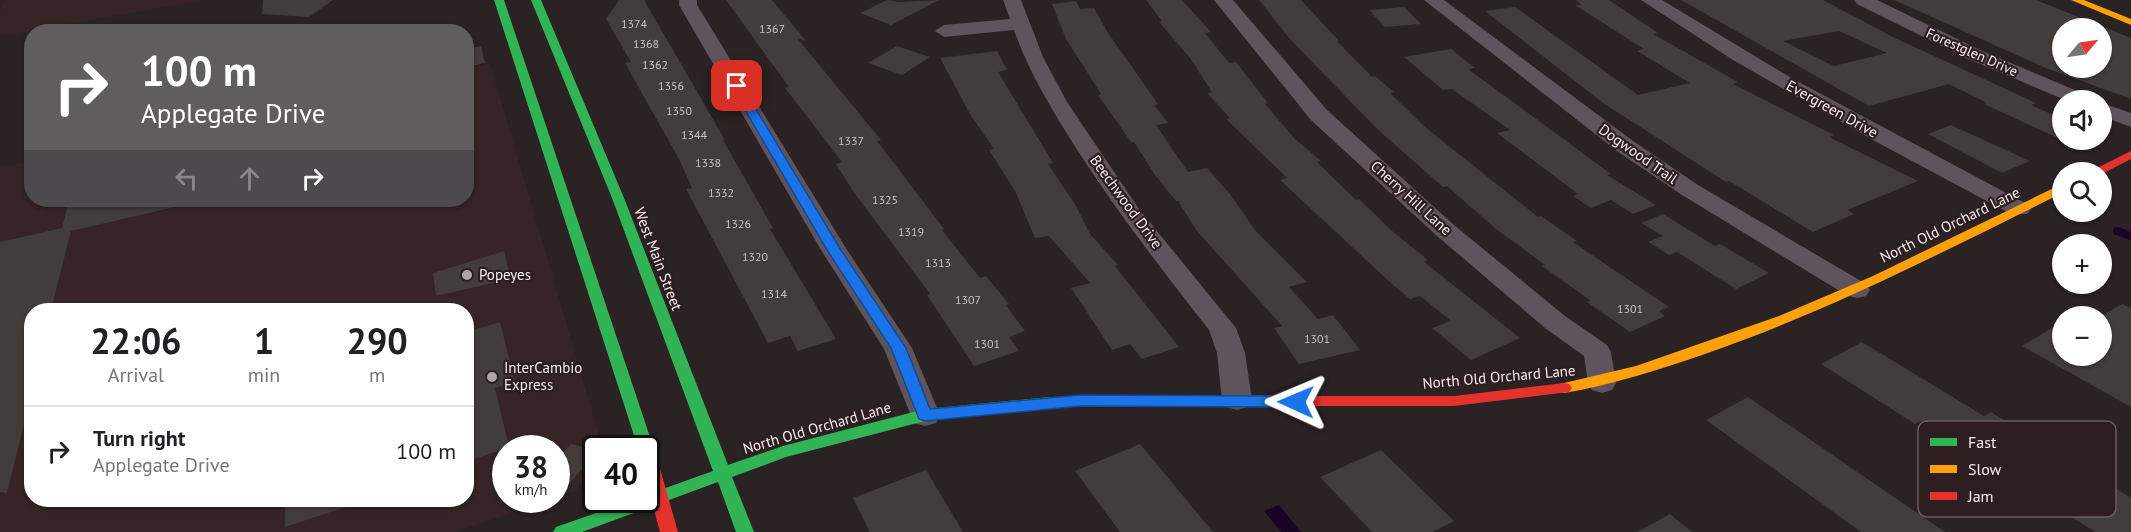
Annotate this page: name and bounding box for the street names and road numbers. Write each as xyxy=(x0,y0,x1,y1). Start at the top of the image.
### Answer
street label: Forestglen Drive xyxy=(1923,24,2021,80)
street label: Evergreen Drive xyxy=(1783,76,1881,142)
street label: Dogwood Trail xyxy=(1595,119,1682,188)
street label: Beechwood Drive xyxy=(1086,151,1167,252)
street label: Cherry Hill Lane xyxy=(1367,156,1456,239)
street label: North Old Orchard Lane xyxy=(1877,182,2023,267)
street label: West Main Street xyxy=(630,205,687,313)
street label: North Old Orchard Lane xyxy=(1422,360,1576,393)
street label: North Old Orchard Lane xyxy=(741,397,893,458)

